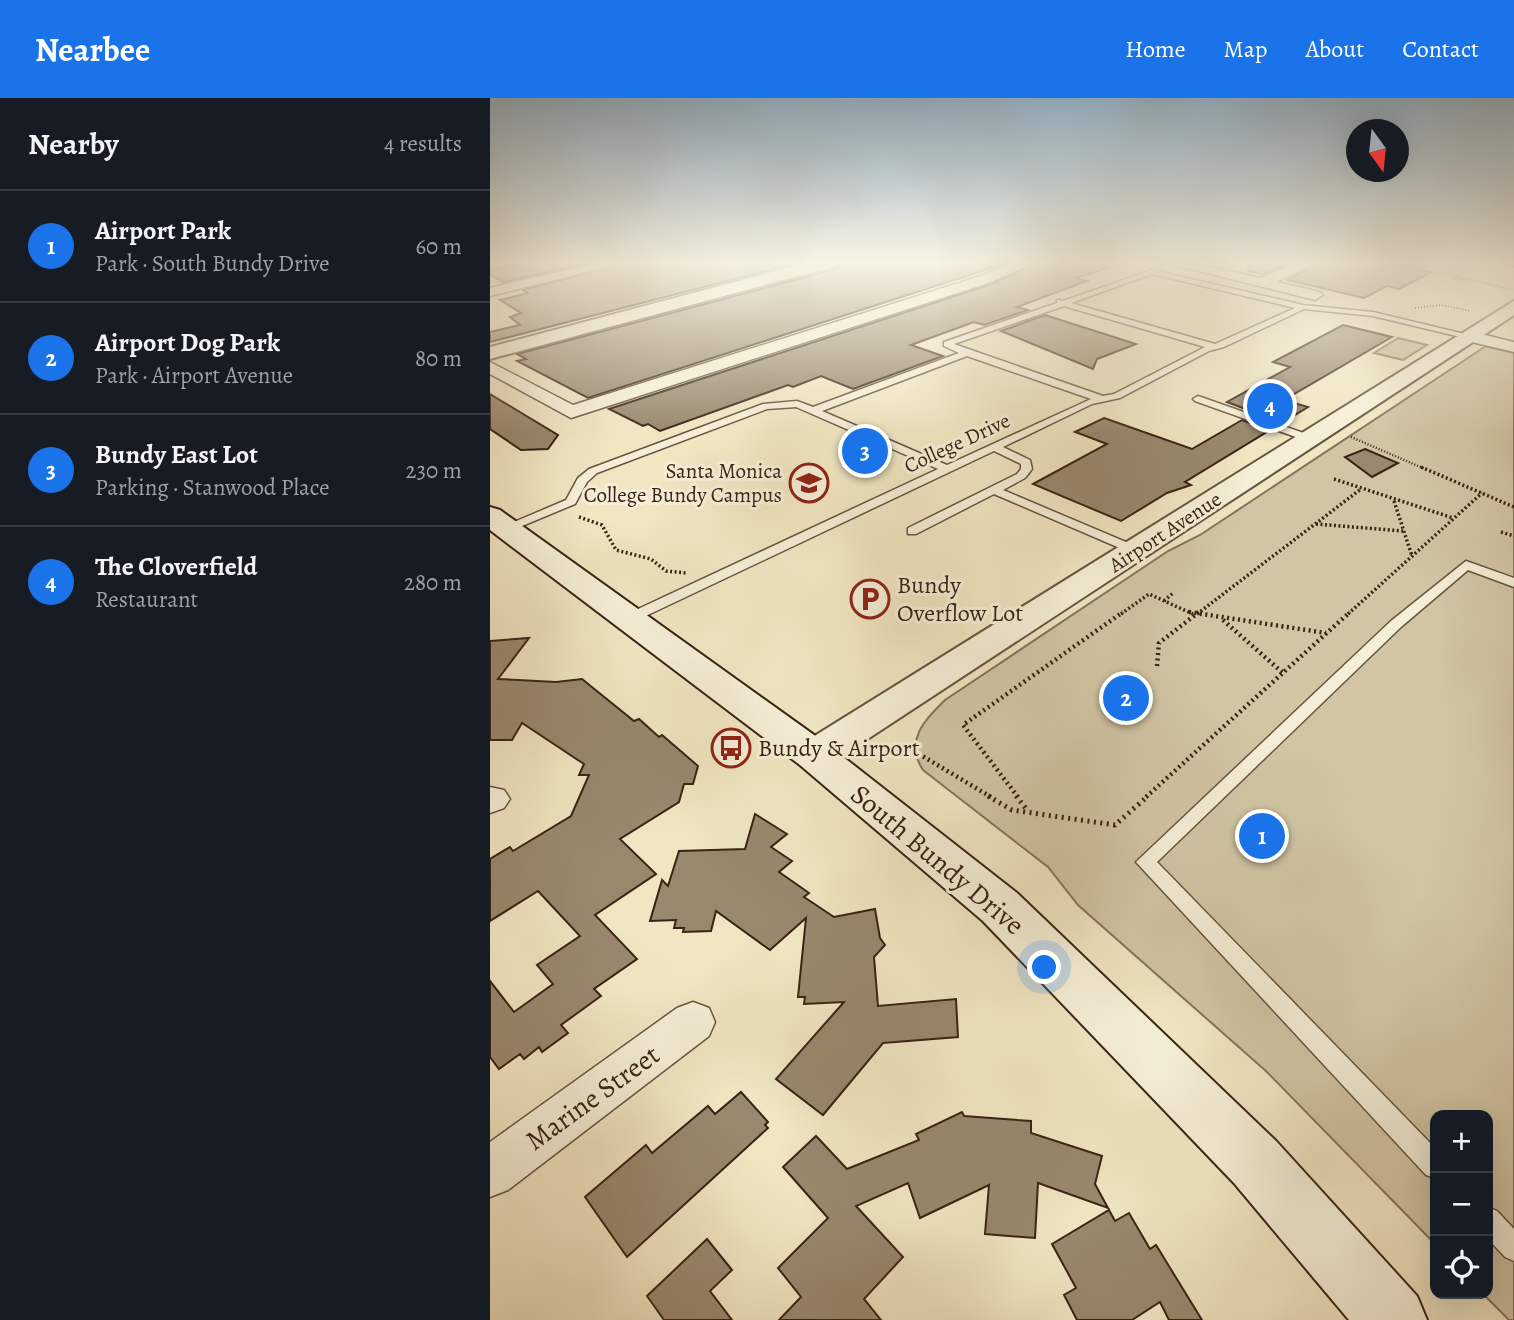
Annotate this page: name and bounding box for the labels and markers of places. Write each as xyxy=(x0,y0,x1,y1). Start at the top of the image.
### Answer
pin: 4 xyxy=(1247,380,1293,432)
pin: 3 xyxy=(842,425,888,477)
place label: Santa Monica College Bundy Campus xyxy=(584,457,782,509)
school or university icon: Santa Monica College Bundy Campus xyxy=(788,462,830,504)
place label: Bundy Overflow Lot xyxy=(897,569,1023,629)
parking icon: Bundy Overflow Lot xyxy=(849,578,891,620)
pin: 2 xyxy=(1103,672,1149,724)
bus stop icon: Bundy & Airport xyxy=(710,727,752,769)
place label: Bundy & Airport xyxy=(758,732,920,764)
pin: 1 xyxy=(1239,810,1285,862)

